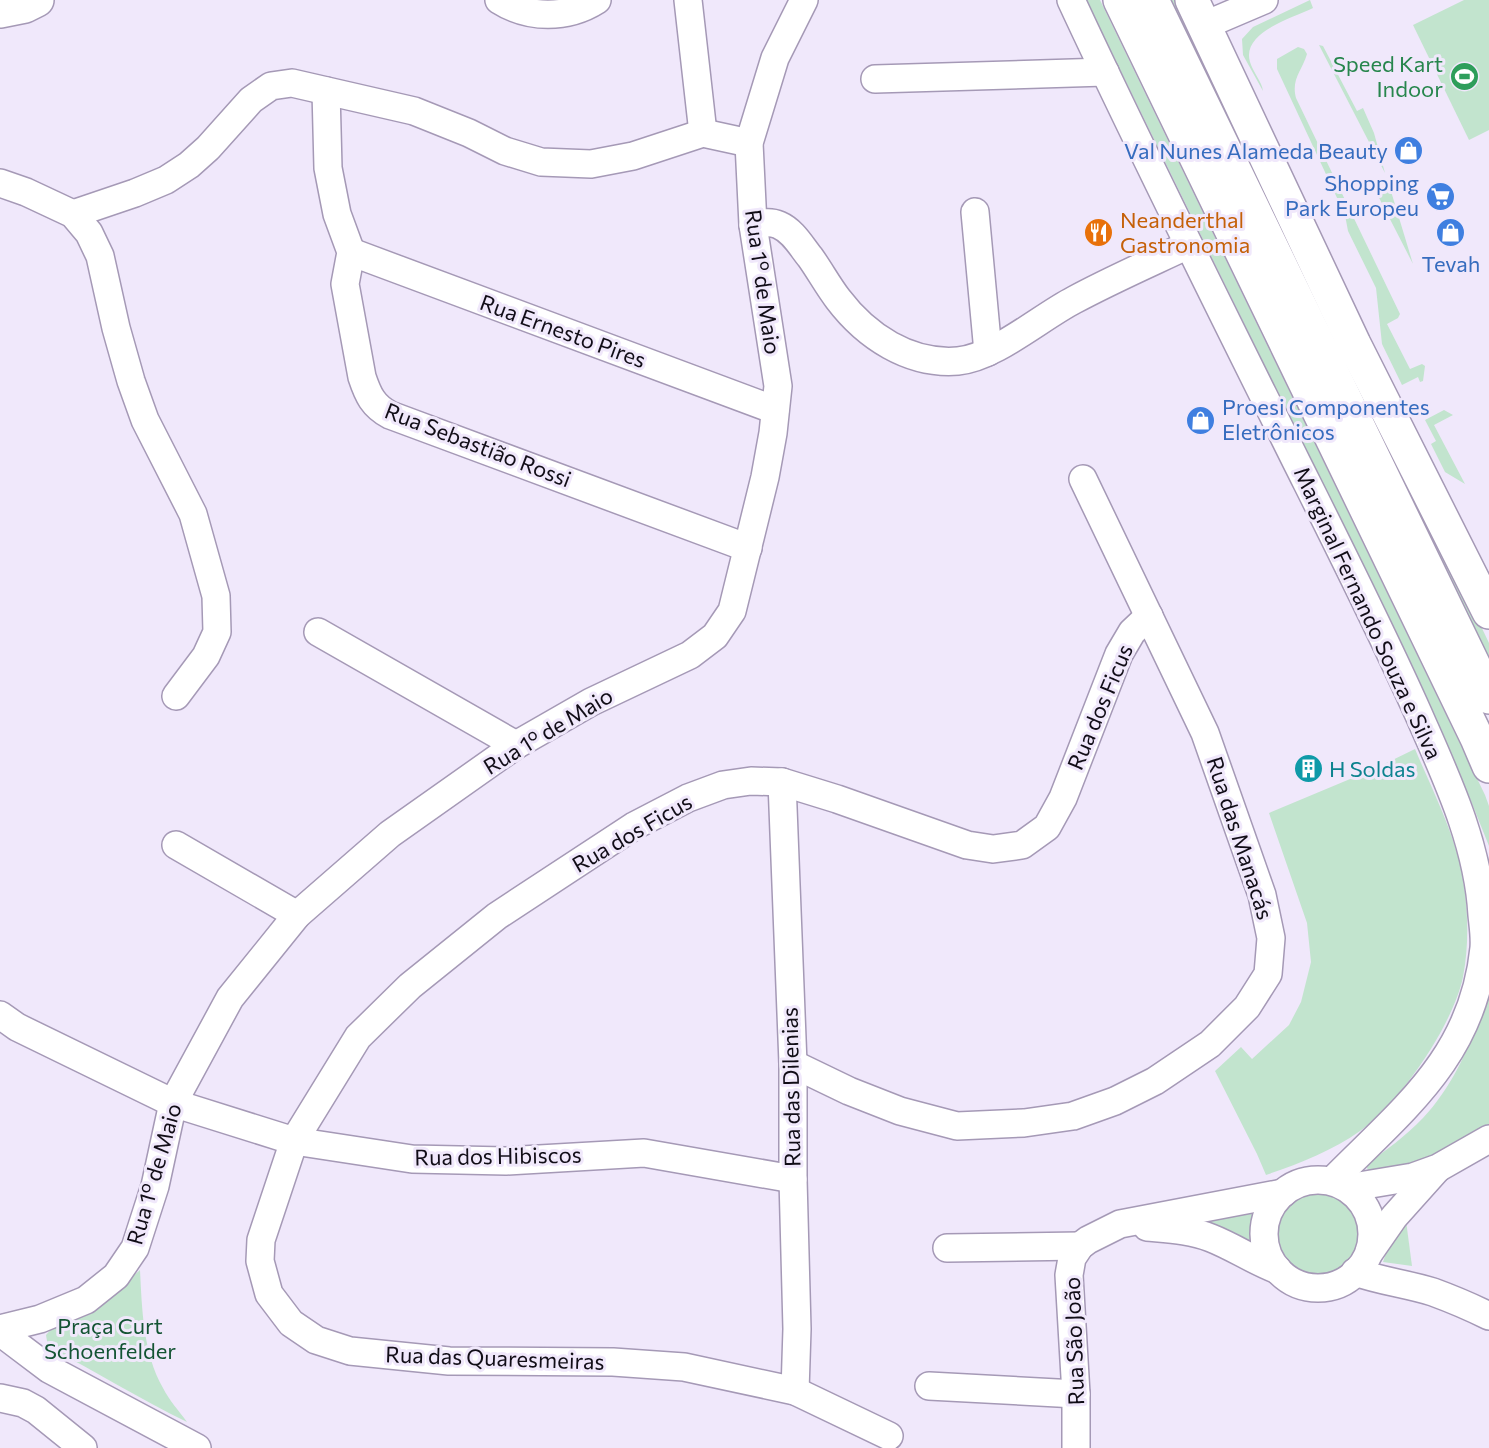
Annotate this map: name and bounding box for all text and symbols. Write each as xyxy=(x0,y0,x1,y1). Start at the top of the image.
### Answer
place label: Speed Kart Indoor xyxy=(1333,50,1443,102)
sports icon: Speed Kart Indoor xyxy=(1448,61,1480,93)
shop icon: Val Nunes Alameda Beauty xyxy=(1393,135,1425,167)
place label: Val Nunes Alameda Beauty xyxy=(1124,137,1388,164)
place label: Shopping Park Europeu xyxy=(1285,169,1419,221)
supermarket icon: Shopping Park Europeu xyxy=(1424,180,1456,212)
place label: Neanderthal Gastronomia xyxy=(1120,206,1250,258)
street label: Rua 1º de Maio xyxy=(740,208,787,356)
shop icon: Tevah xyxy=(1435,216,1467,248)
restaurant icon: Neanderthal Gastronomia xyxy=(1083,217,1115,249)
place label: Tevah xyxy=(1422,250,1480,277)
street label: Rua Ernesto Pires xyxy=(477,288,650,373)
place label: Proesi Componentes Eletrônicos xyxy=(1222,393,1430,445)
street label: Rua Sebastião Rossi xyxy=(381,397,575,493)
shop icon: Proesi Componentes Eletrônicos xyxy=(1185,404,1217,436)
street label: Marginal Fernando Souza e Silva xyxy=(1289,462,1448,763)
street label: Rua dos Ficus xyxy=(1061,640,1138,774)
street label: Rua 1º de Maio xyxy=(478,681,617,780)
street label: Rua das Manacás xyxy=(1201,753,1280,923)
building icon: H Soldas xyxy=(1292,753,1324,785)
place label: H Soldas xyxy=(1329,755,1416,782)
street label: Rua dos Ficus xyxy=(567,787,696,878)
street label: Rua das Dilenias xyxy=(776,1007,805,1167)
street label: Rua 1º de Maio xyxy=(120,1100,187,1248)
street label: Rua dos Hibiscos xyxy=(414,1141,582,1170)
street label: Rua São João xyxy=(1058,1276,1089,1406)
park label: Praça Curt Schoenfelder xyxy=(44,1312,176,1364)
street label: Rua das Quaresmeiras xyxy=(385,1340,605,1375)

